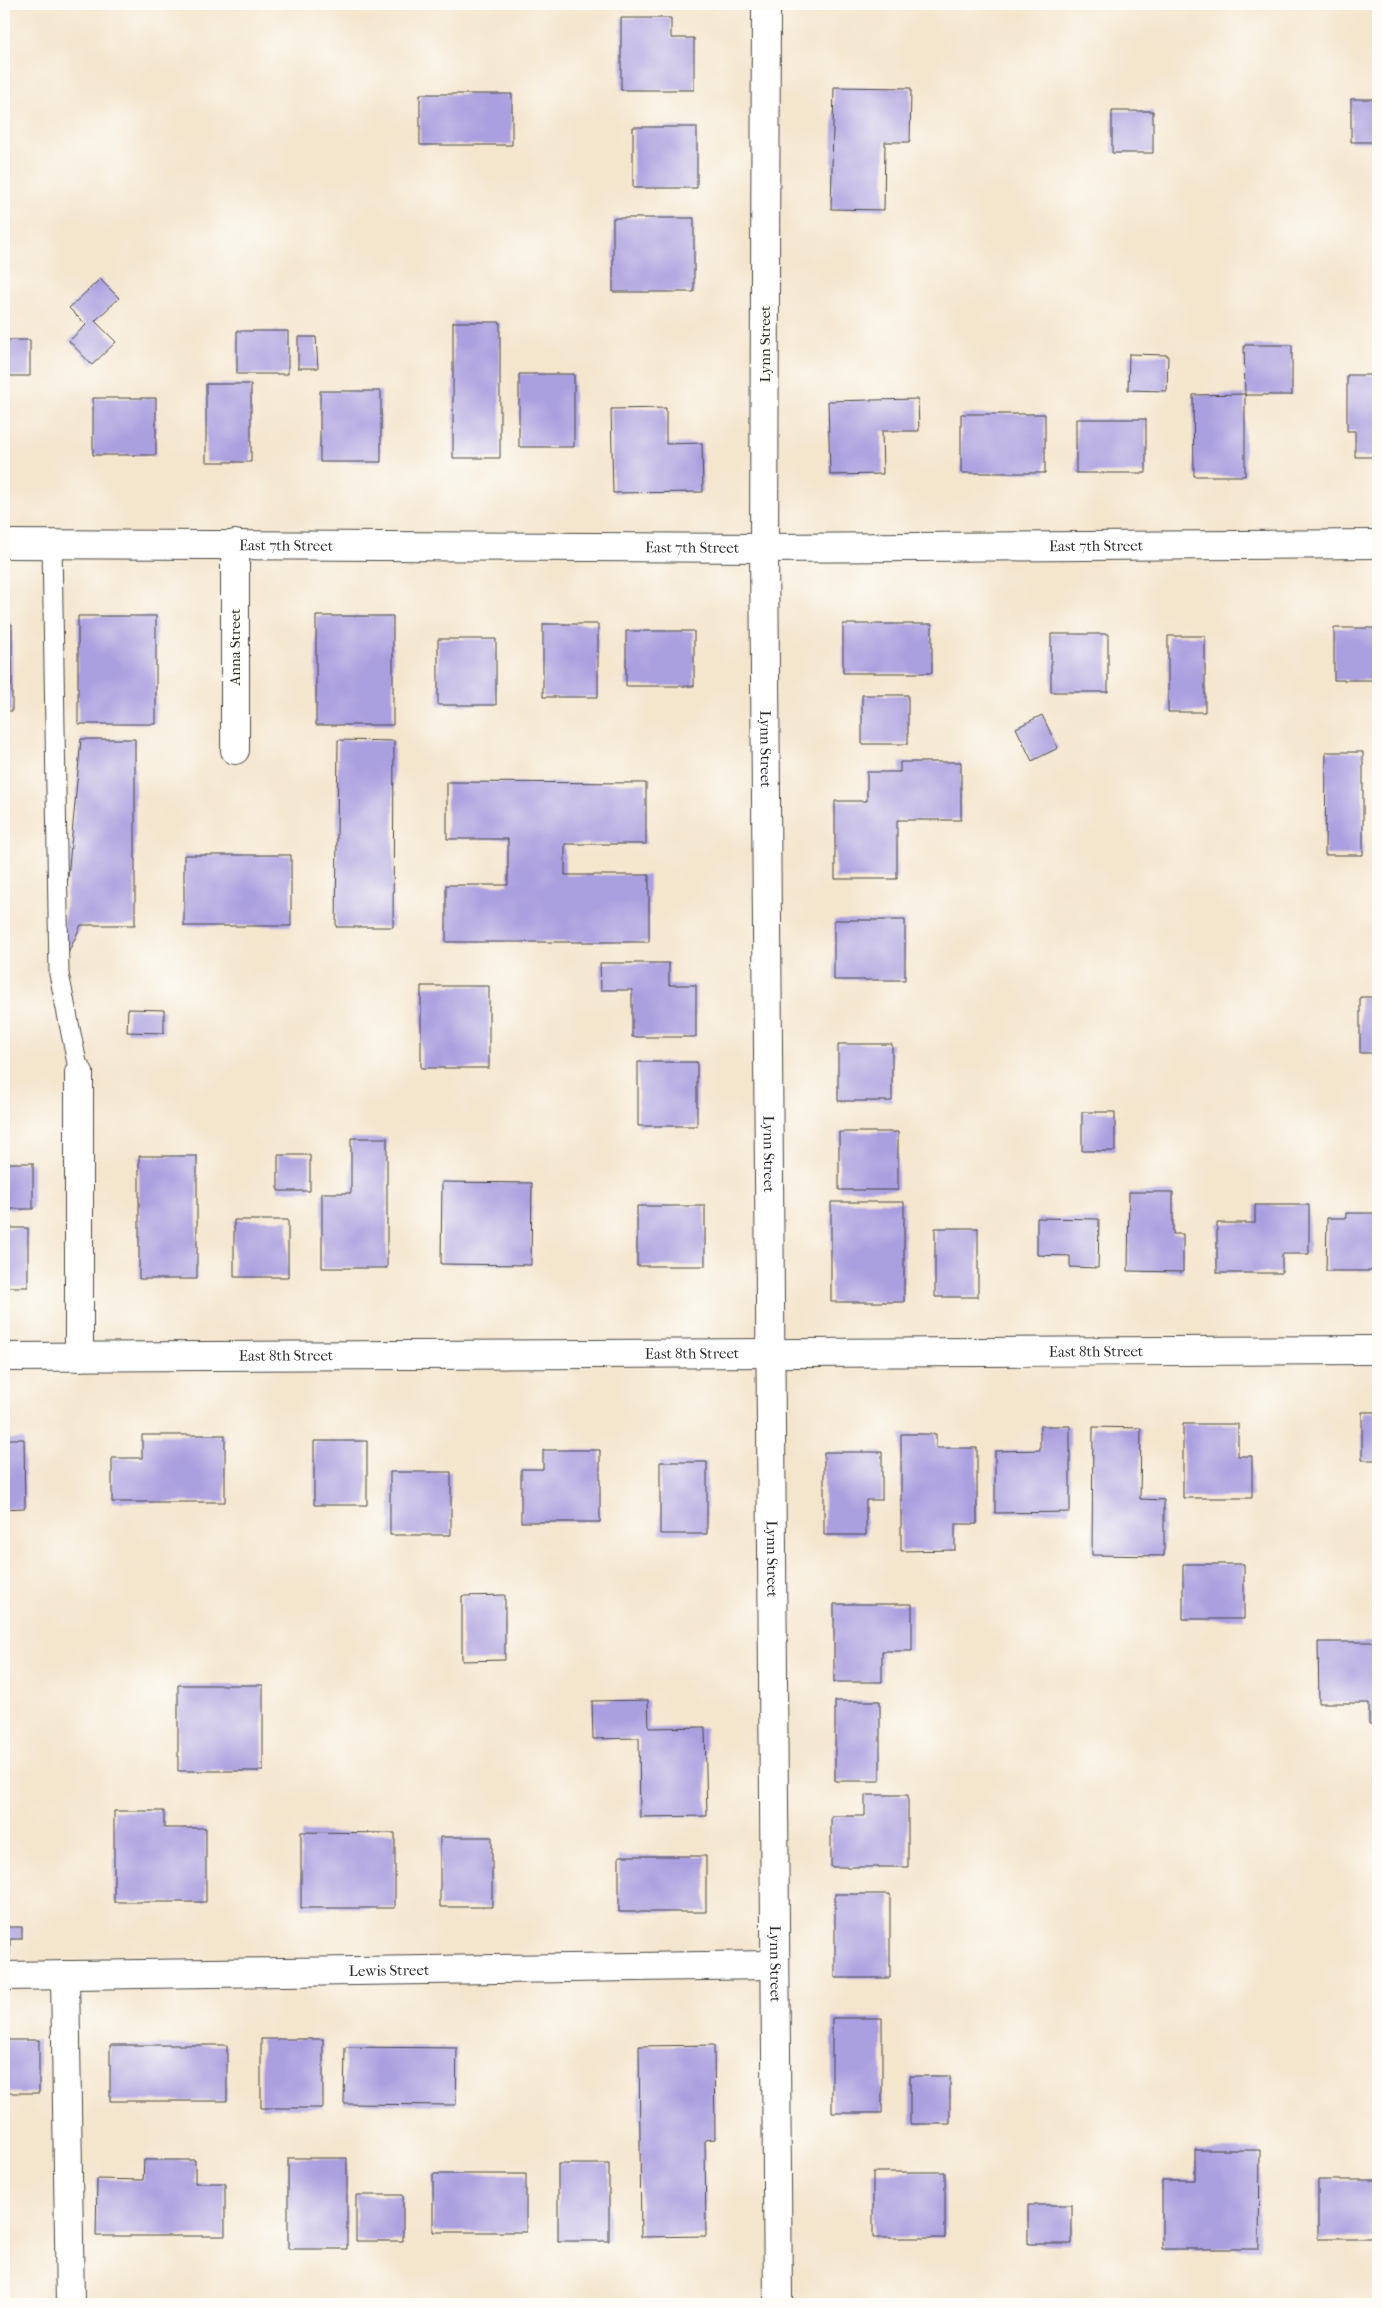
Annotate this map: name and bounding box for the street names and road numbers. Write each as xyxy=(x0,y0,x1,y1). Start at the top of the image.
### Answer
street label: Lynn Street xyxy=(756,305,774,382)
street label: East 7th Street xyxy=(239,536,334,555)
street label: East 7th Street xyxy=(1049,537,1144,555)
street label: East 7th Street xyxy=(645,538,740,557)
street label: Anna Street xyxy=(226,608,244,686)
street label: Lynn Street xyxy=(756,710,775,788)
street label: Lynn Street xyxy=(760,1115,778,1193)
street label: East 8th Street xyxy=(1049,1342,1144,1361)
street label: East 8th Street xyxy=(645,1344,740,1363)
street label: East 8th Street xyxy=(239,1346,334,1365)
street label: Lynn Street xyxy=(763,1520,781,1598)
street label: Lynn Street xyxy=(766,1925,785,2003)
street label: Lewis Street xyxy=(349,1961,430,1980)

